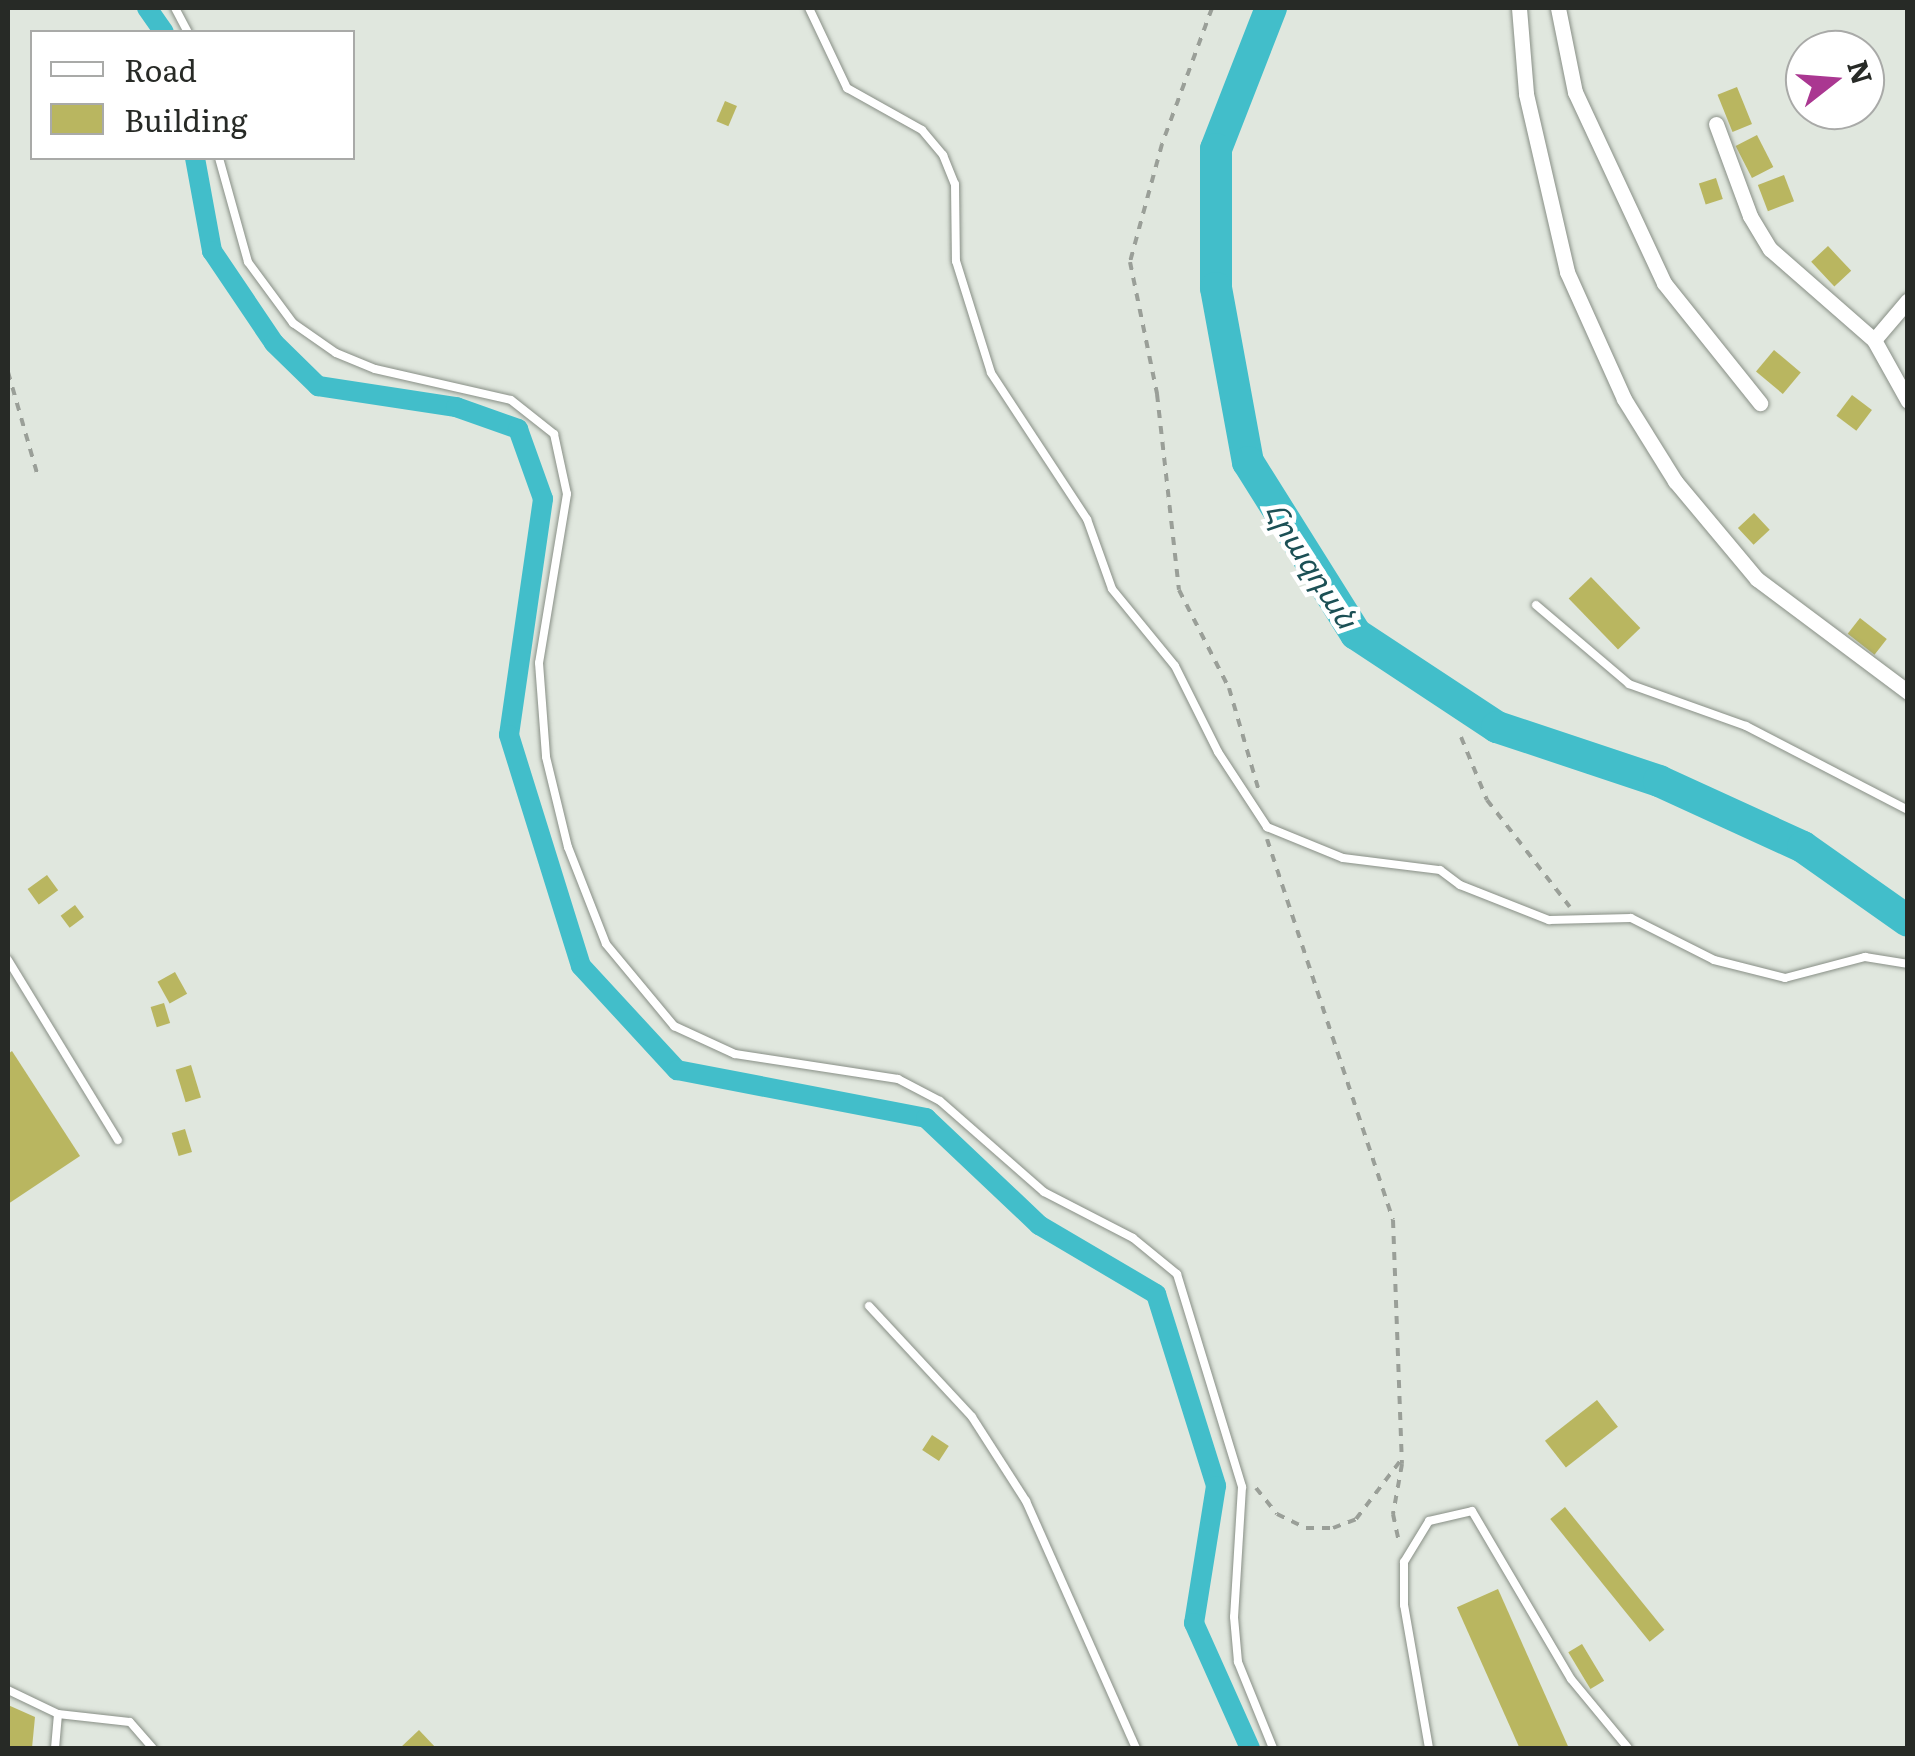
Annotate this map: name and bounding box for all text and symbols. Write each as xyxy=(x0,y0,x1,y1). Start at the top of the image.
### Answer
legend xyxy=(30,30,355,160)
north arrow xyxy=(1785,30,1885,130)
text: Road xyxy=(124,47,197,91)
text: N xyxy=(1838,54,1885,89)
text: Building xyxy=(124,97,248,141)
water label: Հրազդան xyxy=(1259,494,1367,634)

